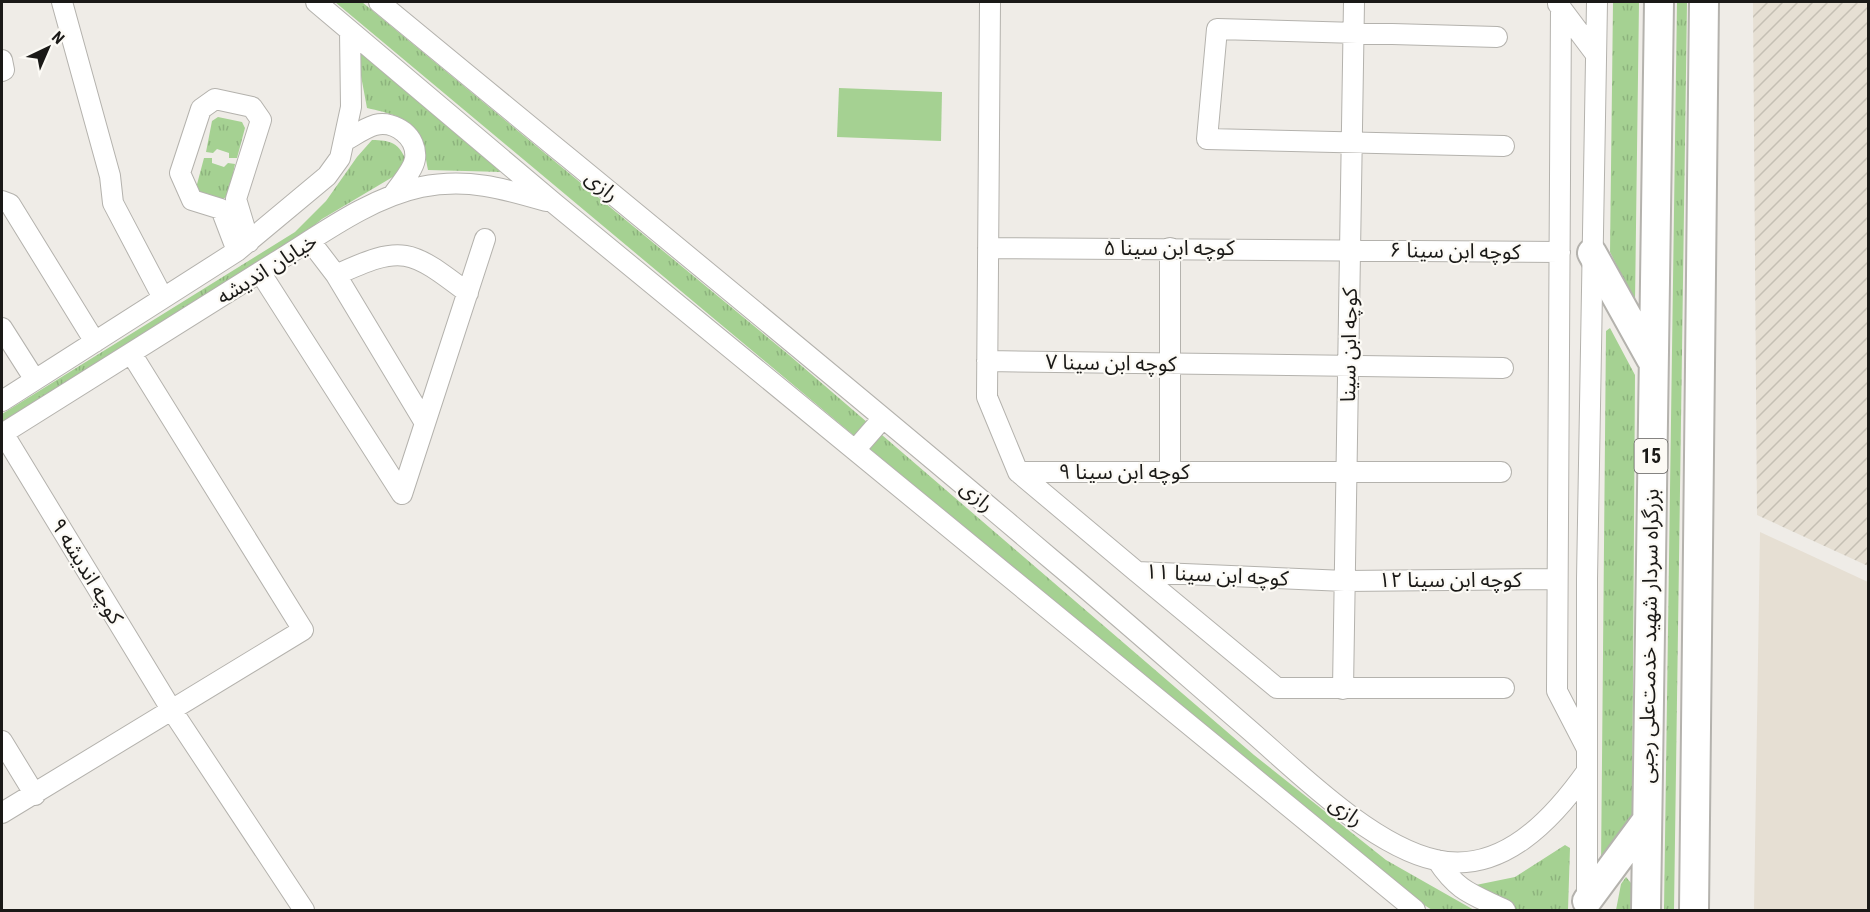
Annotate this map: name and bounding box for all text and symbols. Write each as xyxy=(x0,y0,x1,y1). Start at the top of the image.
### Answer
north arrow xyxy=(18,18,78,78)
text: N xyxy=(48,27,68,48)
street label: رازی xyxy=(581,165,623,207)
street label: خیابان اندیشه xyxy=(213,229,321,309)
street label: کوچه ابن سینا ۵ xyxy=(1103,236,1235,261)
street label: کوچه ابن سینا ۶ xyxy=(1389,238,1521,265)
street label: کوچه ابن سینا xyxy=(1336,287,1363,402)
street label: کوچه ابن سینا ۷ xyxy=(1045,350,1177,377)
road number: 15 xyxy=(1634,439,1668,473)
street label: کوچه ابن سینا ۹ xyxy=(1058,460,1190,485)
street label: رازی xyxy=(956,475,998,517)
street label: بزرگراه سردار شهید خدمت‌علی رجبی xyxy=(1634,488,1664,784)
street label: کوچه اندیشه ۹ xyxy=(45,514,128,629)
street label: کوچه ابن سینا ۱۱ xyxy=(1145,559,1289,592)
street label: کوچه ابن سینا ۱۲ xyxy=(1378,568,1522,593)
street label: رازی xyxy=(1324,791,1368,831)

